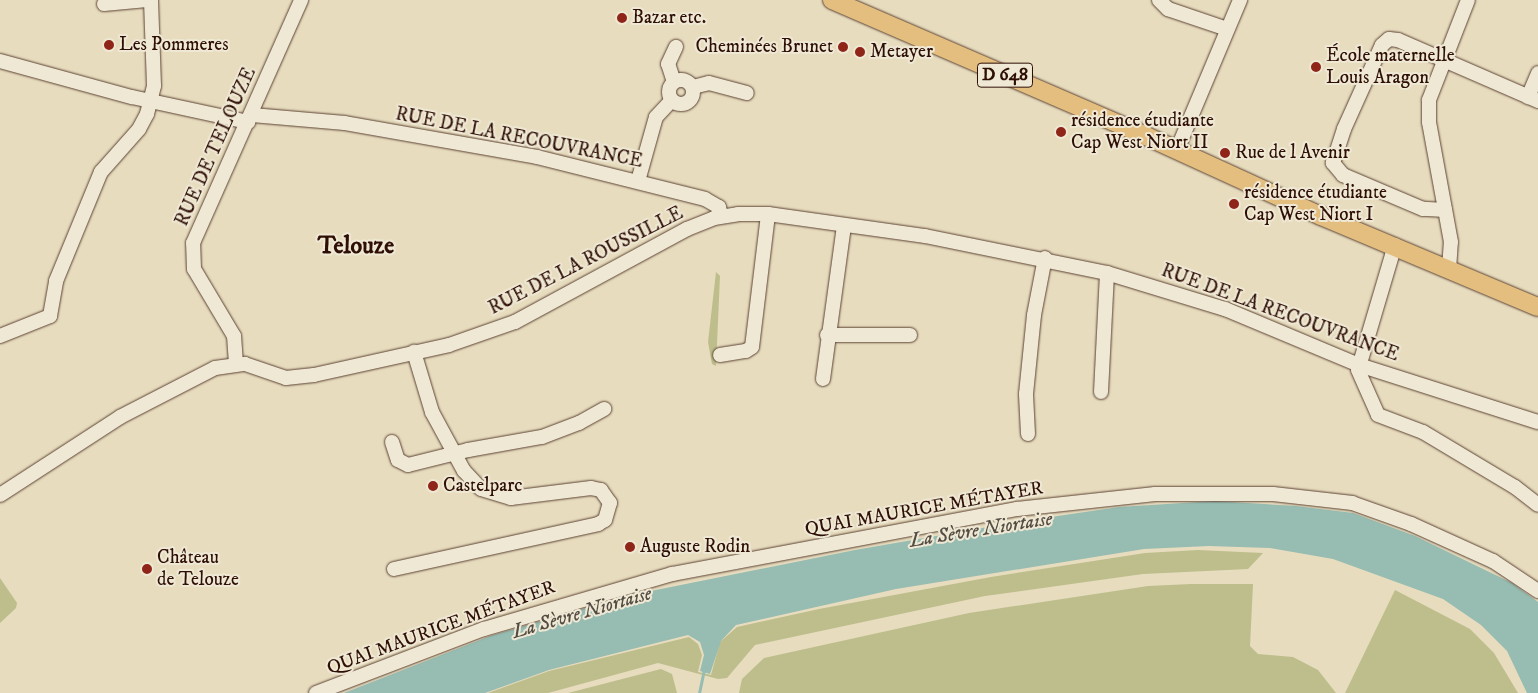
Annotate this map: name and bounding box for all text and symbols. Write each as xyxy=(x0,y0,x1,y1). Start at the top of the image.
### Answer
place label: Bazar etc. xyxy=(632,7,706,29)
marker: Bazar etc. xyxy=(616,12,628,24)
place label: Les Pommeres xyxy=(119,34,229,56)
place label: Cheminées Brunet xyxy=(695,36,833,58)
marker: Les Pommeres xyxy=(103,39,115,51)
marker: Cheminées Brunet xyxy=(837,41,849,53)
place label: Metayer xyxy=(870,41,933,63)
place label: École maternelle Louis Aragon xyxy=(1326,45,1455,89)
marker: Metayer xyxy=(854,46,866,58)
road number: D 648 xyxy=(976,60,1034,90)
marker: École maternelle Louis Aragon xyxy=(1310,61,1322,73)
street label: RUE DE TELOUZE xyxy=(171,64,261,230)
street label: RUE DE LA RECOUVRANCE xyxy=(394,103,644,173)
place label: résidence étudiante Cap West Niort II xyxy=(1071,110,1214,154)
marker: résidence étudiante Cap West Niort II xyxy=(1055,126,1067,138)
place label: Rue de l Avenir xyxy=(1235,142,1350,164)
marker: Rue de l Avenir xyxy=(1219,147,1231,159)
place label: résidence étudiante Cap West Niort I xyxy=(1244,182,1387,226)
marker: résidence étudiante Cap West Niort I xyxy=(1228,198,1240,210)
street label: RUE DE LA ROUSSILLE xyxy=(485,202,687,320)
district label: Telouze xyxy=(318,233,394,261)
street label: RUE DE LA RECOUVRANCE xyxy=(1158,259,1402,367)
place label: Castelparc xyxy=(443,475,523,497)
street label: QUAI MAURICE MÉTAYER xyxy=(803,477,1045,541)
marker: Castelparc xyxy=(427,480,439,492)
water label: La Sèvre Niortaise xyxy=(908,507,1054,553)
place label: Auguste Rodin xyxy=(640,536,750,558)
marker: Auguste Rodin xyxy=(624,541,636,553)
place label: Château de Telouze xyxy=(157,547,239,591)
marker: Château de Telouze xyxy=(141,563,153,575)
street label: QUAI MAURICE MÉTAYER xyxy=(324,576,558,680)
water label: La Sèvre Niortaise xyxy=(510,582,654,644)

